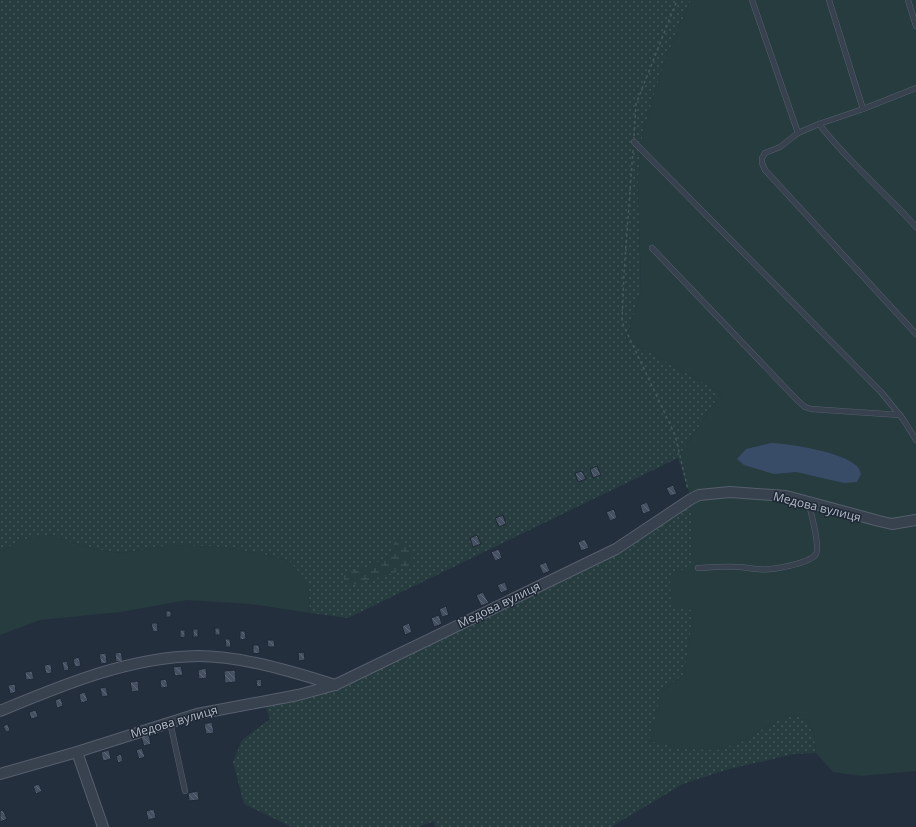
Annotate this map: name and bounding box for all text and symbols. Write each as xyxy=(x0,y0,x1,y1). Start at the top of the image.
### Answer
street label: Медова вулиця xyxy=(771,487,863,526)
street label: Медова вулиця xyxy=(455,577,543,632)
street label: Медова вулиця xyxy=(128,701,219,742)

